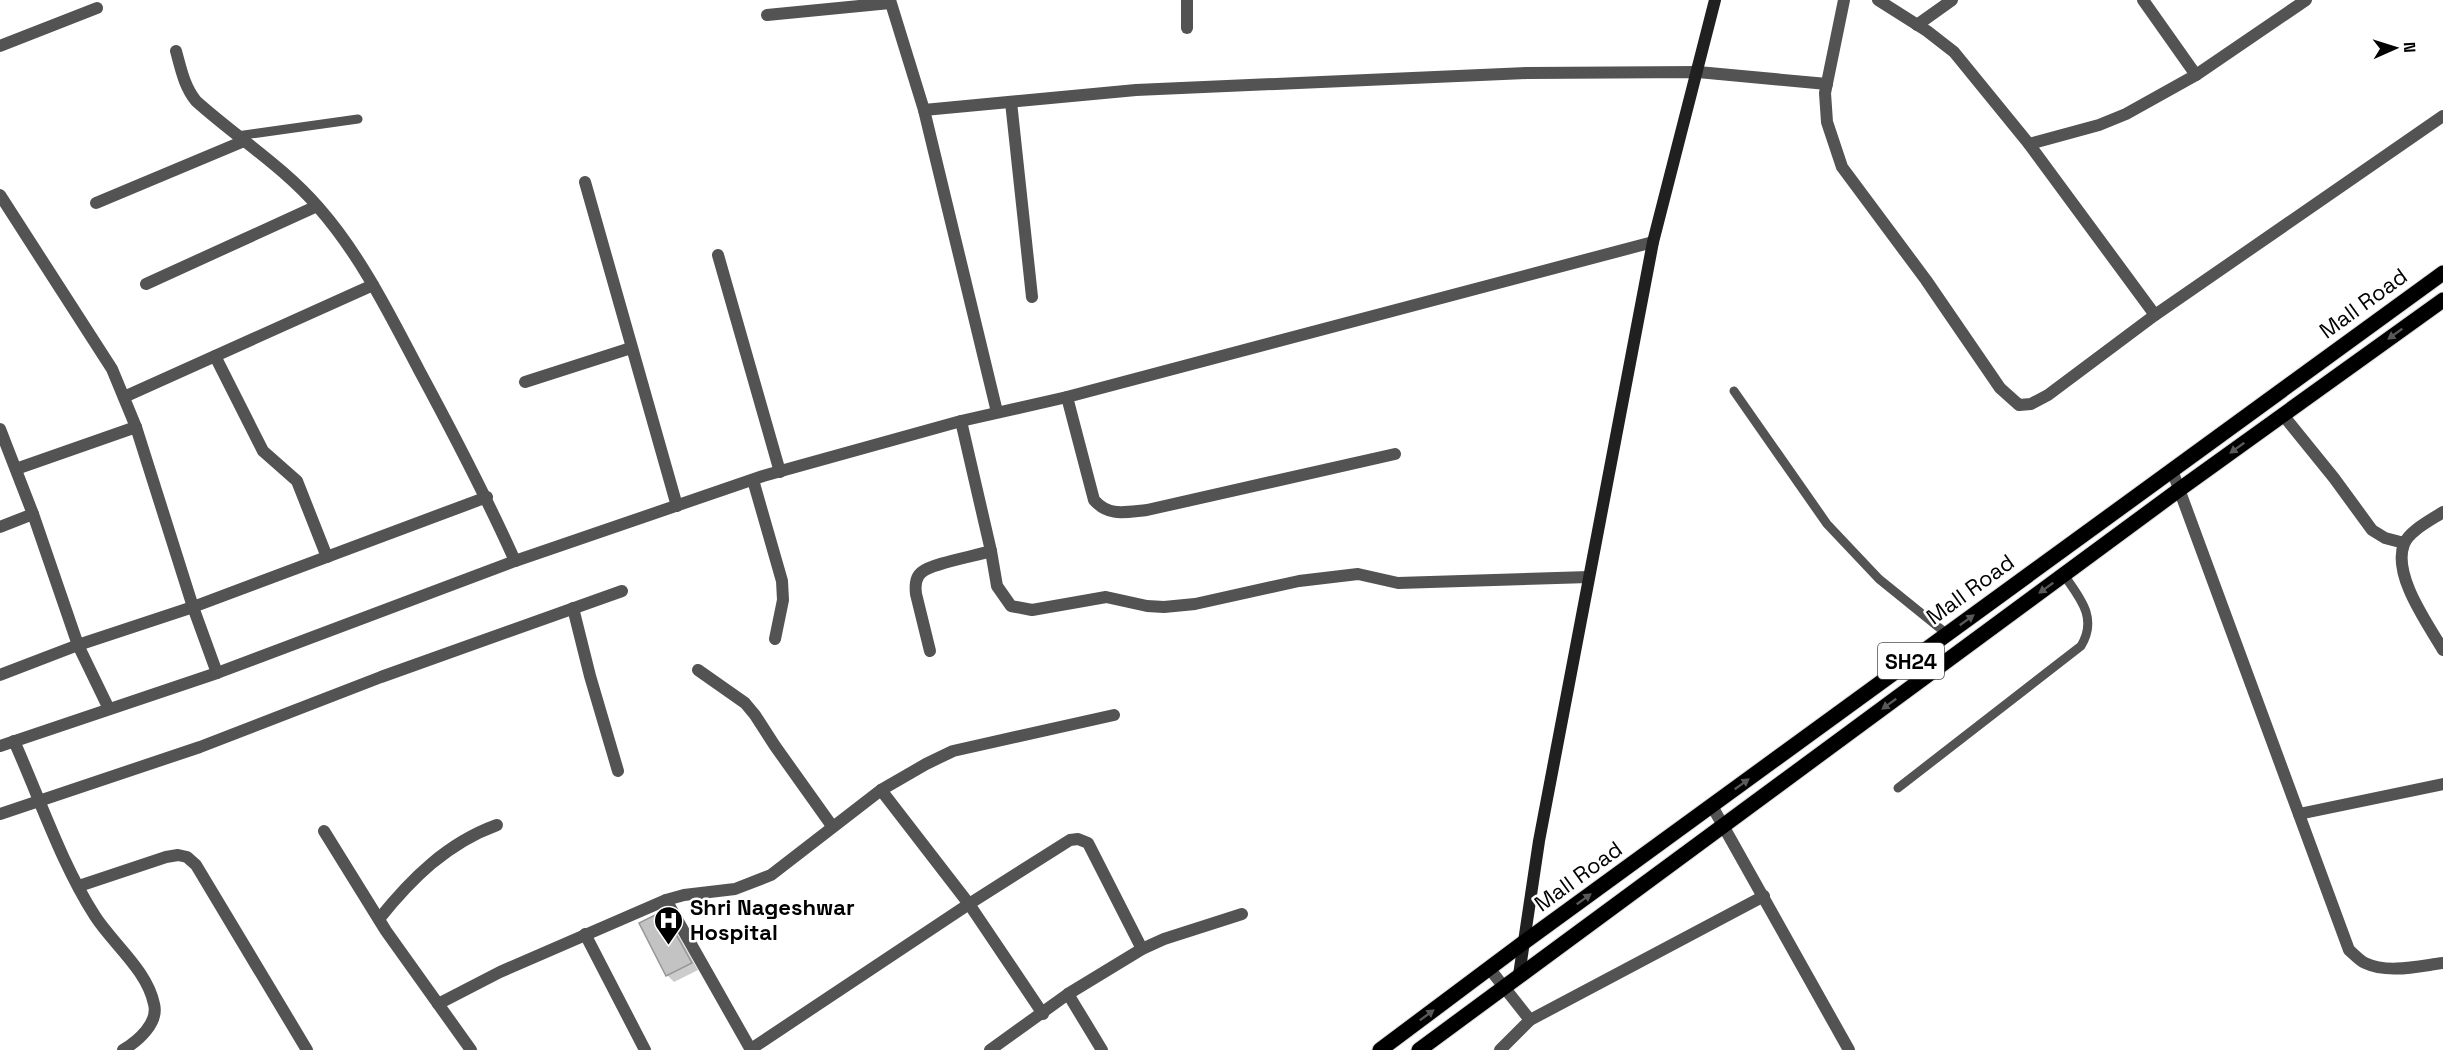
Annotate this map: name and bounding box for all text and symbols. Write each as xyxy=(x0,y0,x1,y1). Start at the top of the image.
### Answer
north arrow xyxy=(2365,18,2425,78)
text: N xyxy=(2399,41,2420,53)
street label: Mall Road xyxy=(2313,262,2413,344)
one-way arrow xyxy=(2388,328,2403,340)
one-way arrow xyxy=(2229,442,2245,454)
street label: Mall Road xyxy=(1920,548,2020,630)
one-way arrow xyxy=(2038,582,2054,594)
one-way arrow xyxy=(1959,614,1974,626)
road number: SH24 xyxy=(1878,643,1944,679)
one-way arrow xyxy=(1881,698,1897,710)
one-way arrow xyxy=(1734,779,1749,791)
street label: Mall Road xyxy=(1528,835,1628,917)
place label: Shri Nageshwar Hospital xyxy=(690,893,855,946)
one-way arrow xyxy=(1575,893,1591,905)
hospital icon: Shri Nageshwar Hospital xyxy=(653,904,685,946)
one-way arrow xyxy=(1419,1009,1435,1021)

